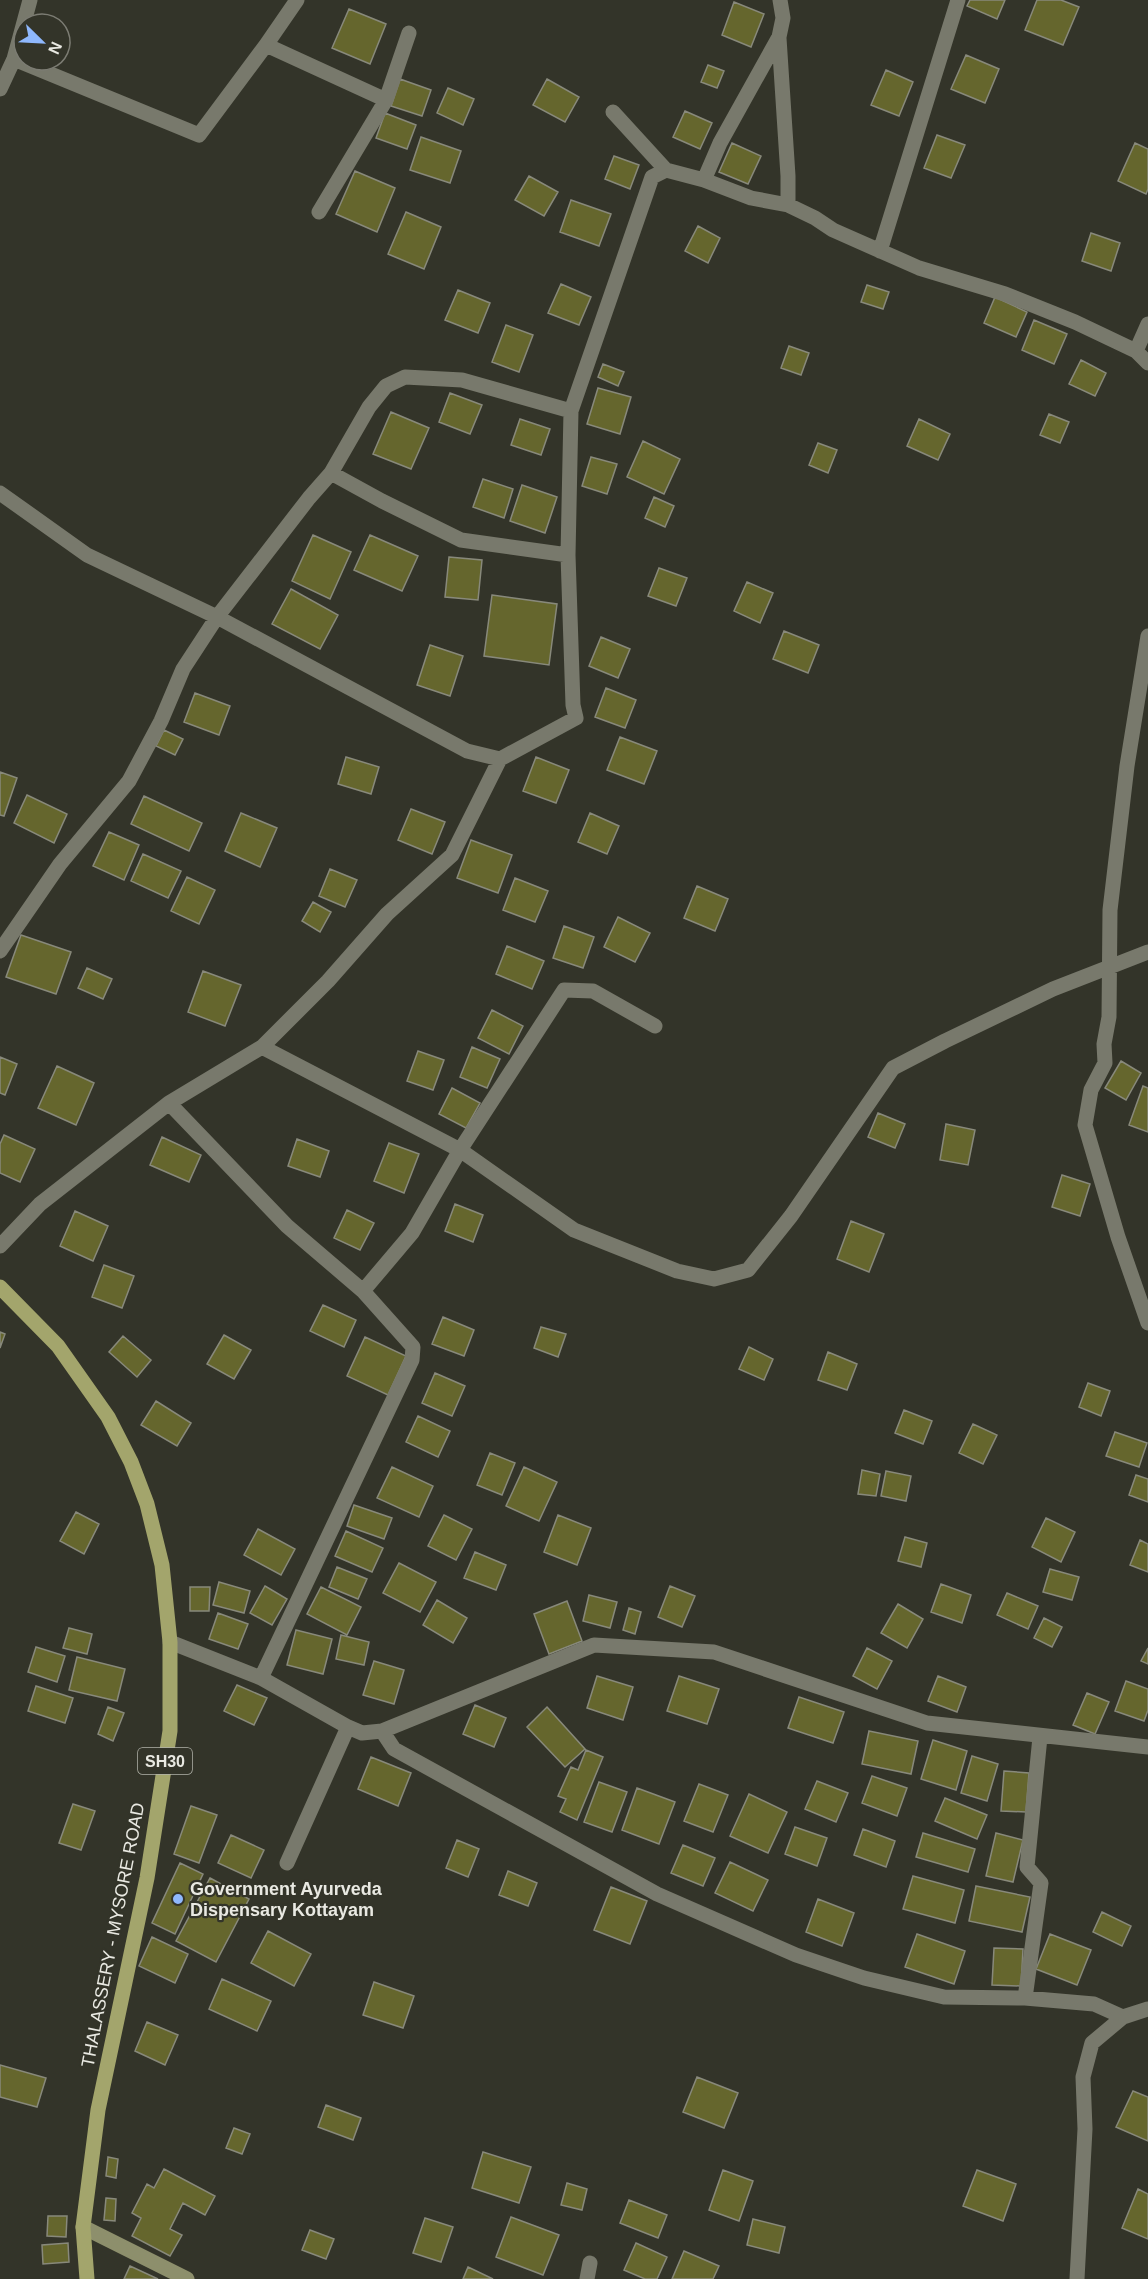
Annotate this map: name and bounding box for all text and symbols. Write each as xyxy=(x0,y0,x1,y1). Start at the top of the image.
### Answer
north arrow xyxy=(12,12,72,72)
text: N xyxy=(45,39,65,57)
road number: SH30 xyxy=(138,1748,192,1774)
street label: THALASSERY - MYSORE ROAD xyxy=(77,1801,149,2069)
place label: Government Ayurveda Dispensary Kottayam xyxy=(190,1879,383,1920)
marker: Government Ayurveda Dispensary Kottayam xyxy=(171,1892,185,1906)

